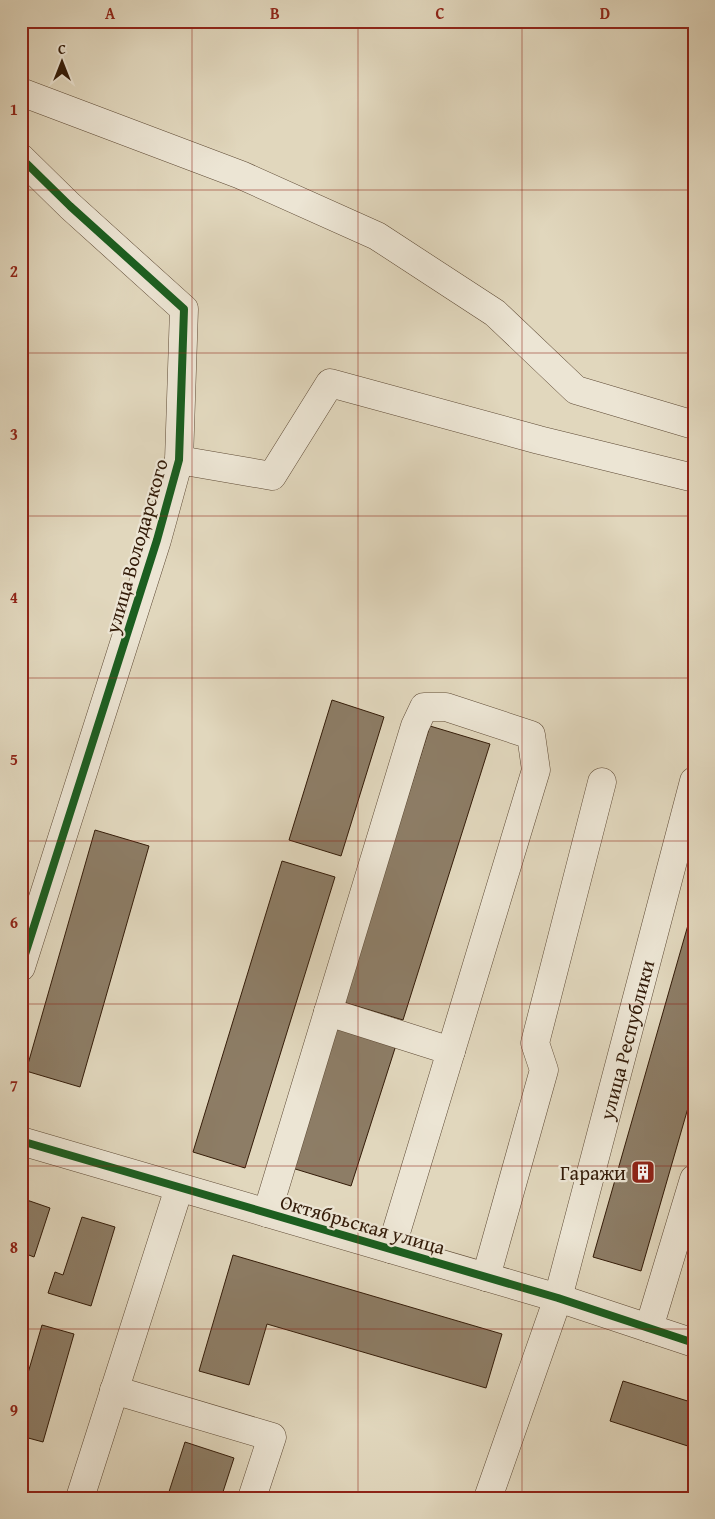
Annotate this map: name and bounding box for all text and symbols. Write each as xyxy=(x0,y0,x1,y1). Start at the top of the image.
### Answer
text: A xyxy=(105,1,116,25)
text: B xyxy=(270,1,280,25)
text: C xyxy=(435,1,445,25)
text: D xyxy=(600,1,610,25)
north arrow xyxy=(38,38,88,88)
text: С xyxy=(58,39,66,59)
text: 1 xyxy=(10,97,18,121)
text: 2 xyxy=(10,259,18,283)
text: 3 xyxy=(10,422,18,446)
street label: улица Володарского xyxy=(97,455,175,638)
text: 4 xyxy=(10,585,18,609)
text: 5 xyxy=(10,747,18,771)
text: 6 xyxy=(10,910,18,934)
street label: улица Республики xyxy=(591,956,661,1124)
text: 7 xyxy=(10,1073,18,1097)
place label: Гаражи xyxy=(560,1158,626,1187)
building icon: Гаражи xyxy=(630,1159,656,1185)
street label: Октябрьская улица xyxy=(277,1187,449,1262)
text: 8 xyxy=(10,1235,18,1259)
text: 9 xyxy=(10,1398,18,1422)

